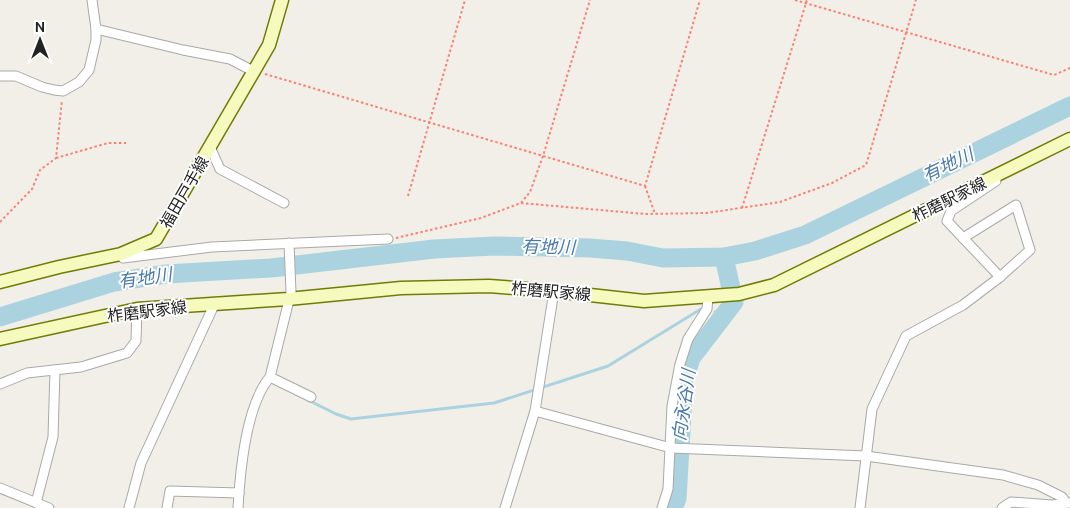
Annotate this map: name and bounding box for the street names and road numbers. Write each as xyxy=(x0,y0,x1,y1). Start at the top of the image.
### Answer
street label: 福田戸手線 xyxy=(156,153,212,231)
street label: 柞磨駅家線 xyxy=(909,173,989,225)
street label: 柞磨駅家線 xyxy=(510,279,592,303)
street label: 柞磨駅家線 xyxy=(106,297,188,325)

